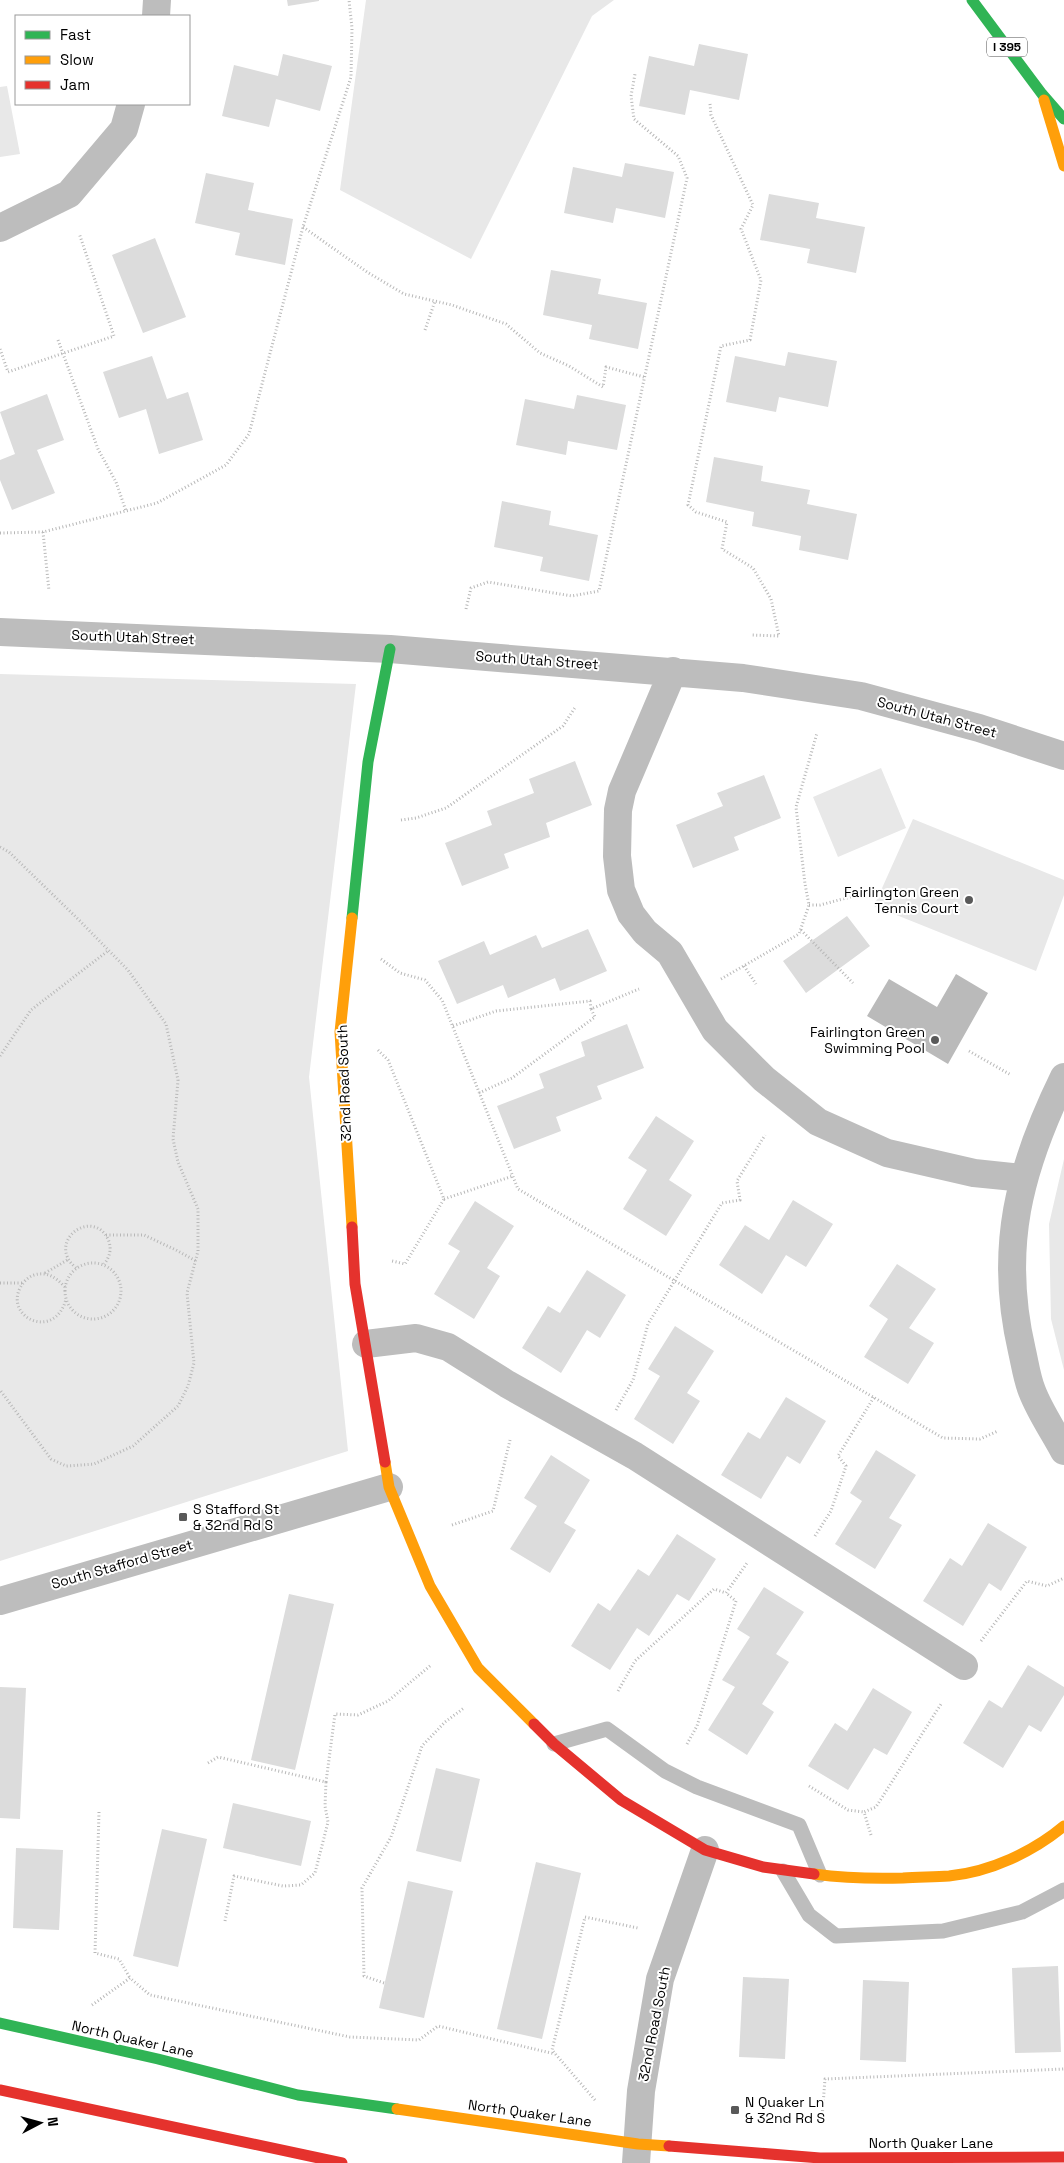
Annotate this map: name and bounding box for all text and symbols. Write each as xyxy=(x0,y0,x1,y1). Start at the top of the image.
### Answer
legend xyxy=(15,15,190,105)
text: Fast xyxy=(60,25,91,44)
road number: I 395 xyxy=(987,38,1027,56)
text: Slow xyxy=(60,50,94,69)
text: Jam xyxy=(60,75,90,94)
street label: South Utah Street xyxy=(71,626,195,648)
street label: South Utah Street xyxy=(475,647,599,673)
street label: South Utah Street xyxy=(875,692,999,742)
place label: Fairlington Green Tennis Court xyxy=(844,883,959,917)
marker: Fairlington Green Tennis Court xyxy=(963,894,975,906)
place label: Fairlington Green Swimming Pool xyxy=(810,1023,925,1057)
street label: 32nd Road South xyxy=(333,1024,355,1142)
marker: Fairlington Green Swimming Pool xyxy=(929,1034,941,1046)
place label: S Stafford St & 32nd Rd S xyxy=(193,1500,279,1534)
marker: S Stafford St & 32nd Rd S xyxy=(177,1511,189,1523)
street label: South Stafford Street xyxy=(49,1535,195,1593)
street label: 32nd Road South xyxy=(634,1965,674,2083)
street label: North Quaker Lane xyxy=(70,2016,196,2062)
place label: N Quaker Ln & 32nd Rd S xyxy=(745,2093,825,2127)
street label: North Quaker Lane xyxy=(467,2095,593,2131)
north arrow xyxy=(15,2098,65,2148)
marker: N Quaker Ln & 32nd Rd S xyxy=(729,2104,741,2116)
text: N xyxy=(43,2116,62,2127)
street label: North Quaker Lane xyxy=(869,2134,993,2152)

